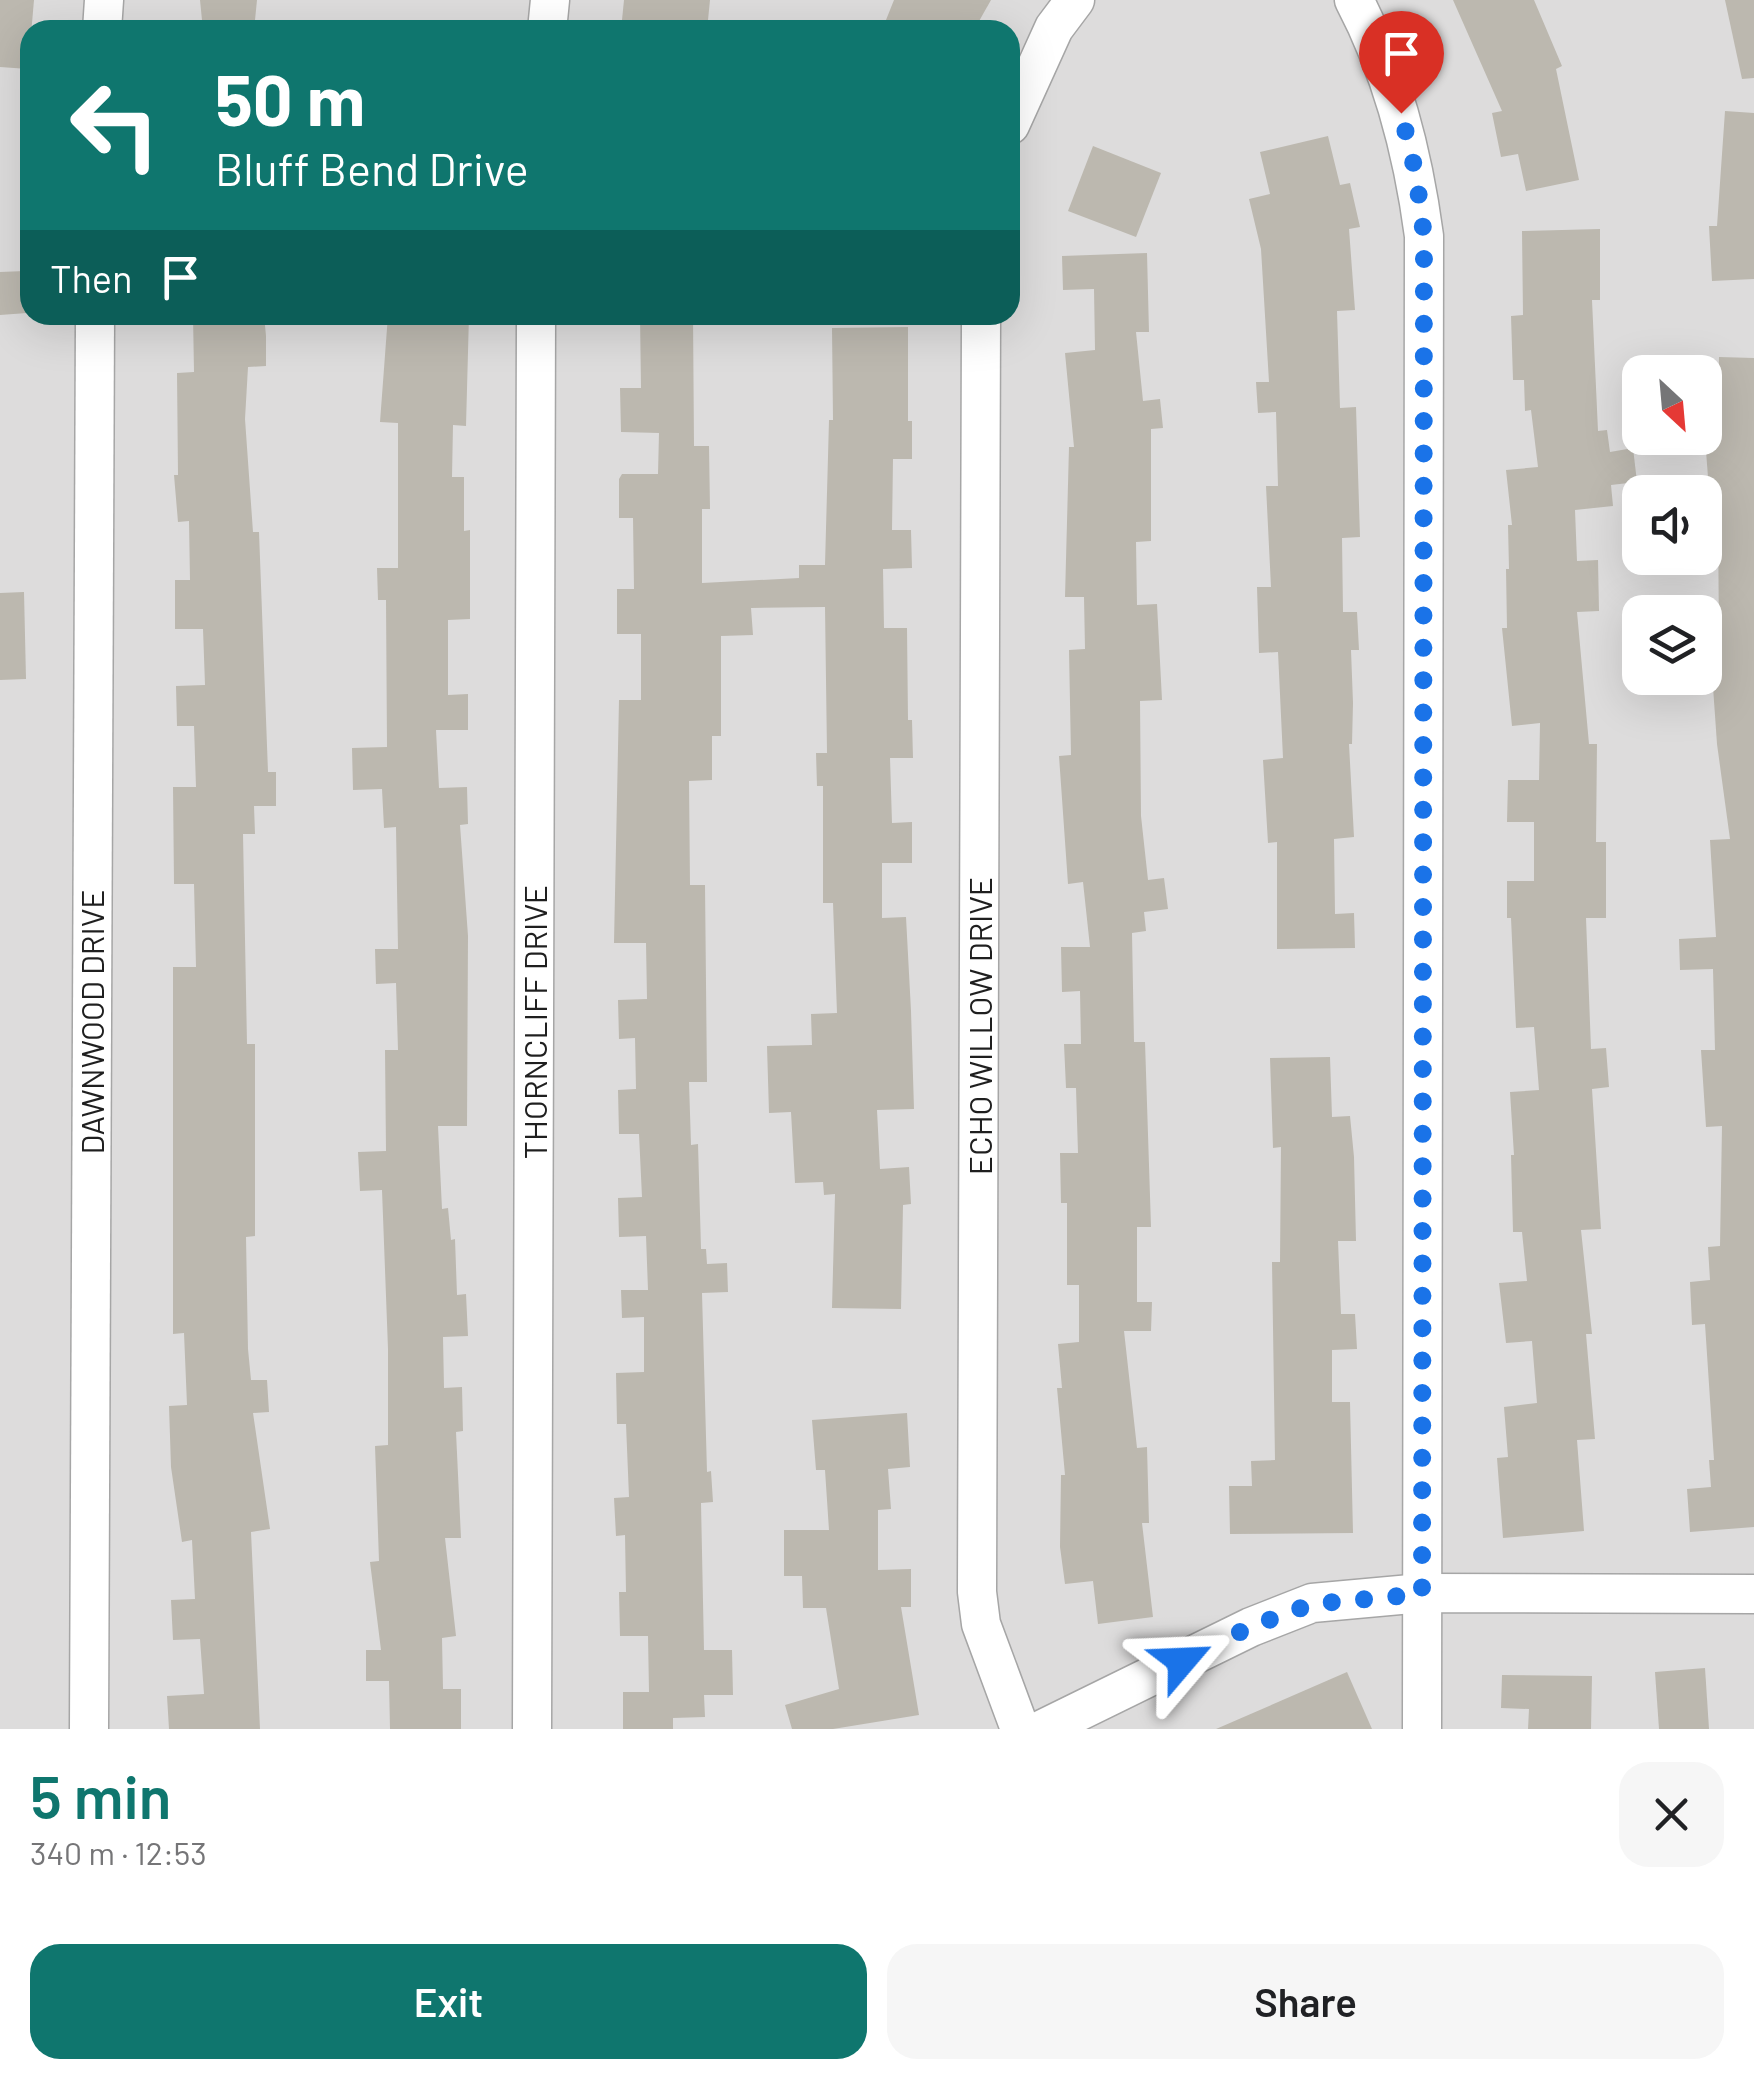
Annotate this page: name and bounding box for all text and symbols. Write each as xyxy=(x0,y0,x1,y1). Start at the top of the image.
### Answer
pin xyxy=(1359,11,1444,114)
icon: arrive xyxy=(1374,26,1429,81)
text: 50 m xyxy=(215,56,365,140)
icon: left xyxy=(50,60,180,190)
text: Bluff Bend Drive xyxy=(215,141,529,195)
icon: arrive xyxy=(153,250,208,305)
text: Then xyxy=(50,255,133,301)
north arrow xyxy=(1622,355,1722,455)
map controls xyxy=(1622,355,1722,695)
button: sound xyxy=(1622,475,1722,575)
button: layers xyxy=(1622,595,1722,695)
street label: ECHO WILLOW DRIVE xyxy=(960,877,998,1175)
street label: THORNCLIFF DRIVE xyxy=(515,885,553,1159)
street label: DAWNWOOD DRIVE xyxy=(72,890,110,1155)
position arrow xyxy=(1130,1609,1234,1713)
text: 5 min xyxy=(30,1759,171,1831)
button: close xyxy=(1619,1762,1724,1867)
text: 340 m · 12:53 xyxy=(30,1833,207,1871)
button: Exit xyxy=(30,1944,867,2059)
button: Share xyxy=(887,1944,1724,2059)

